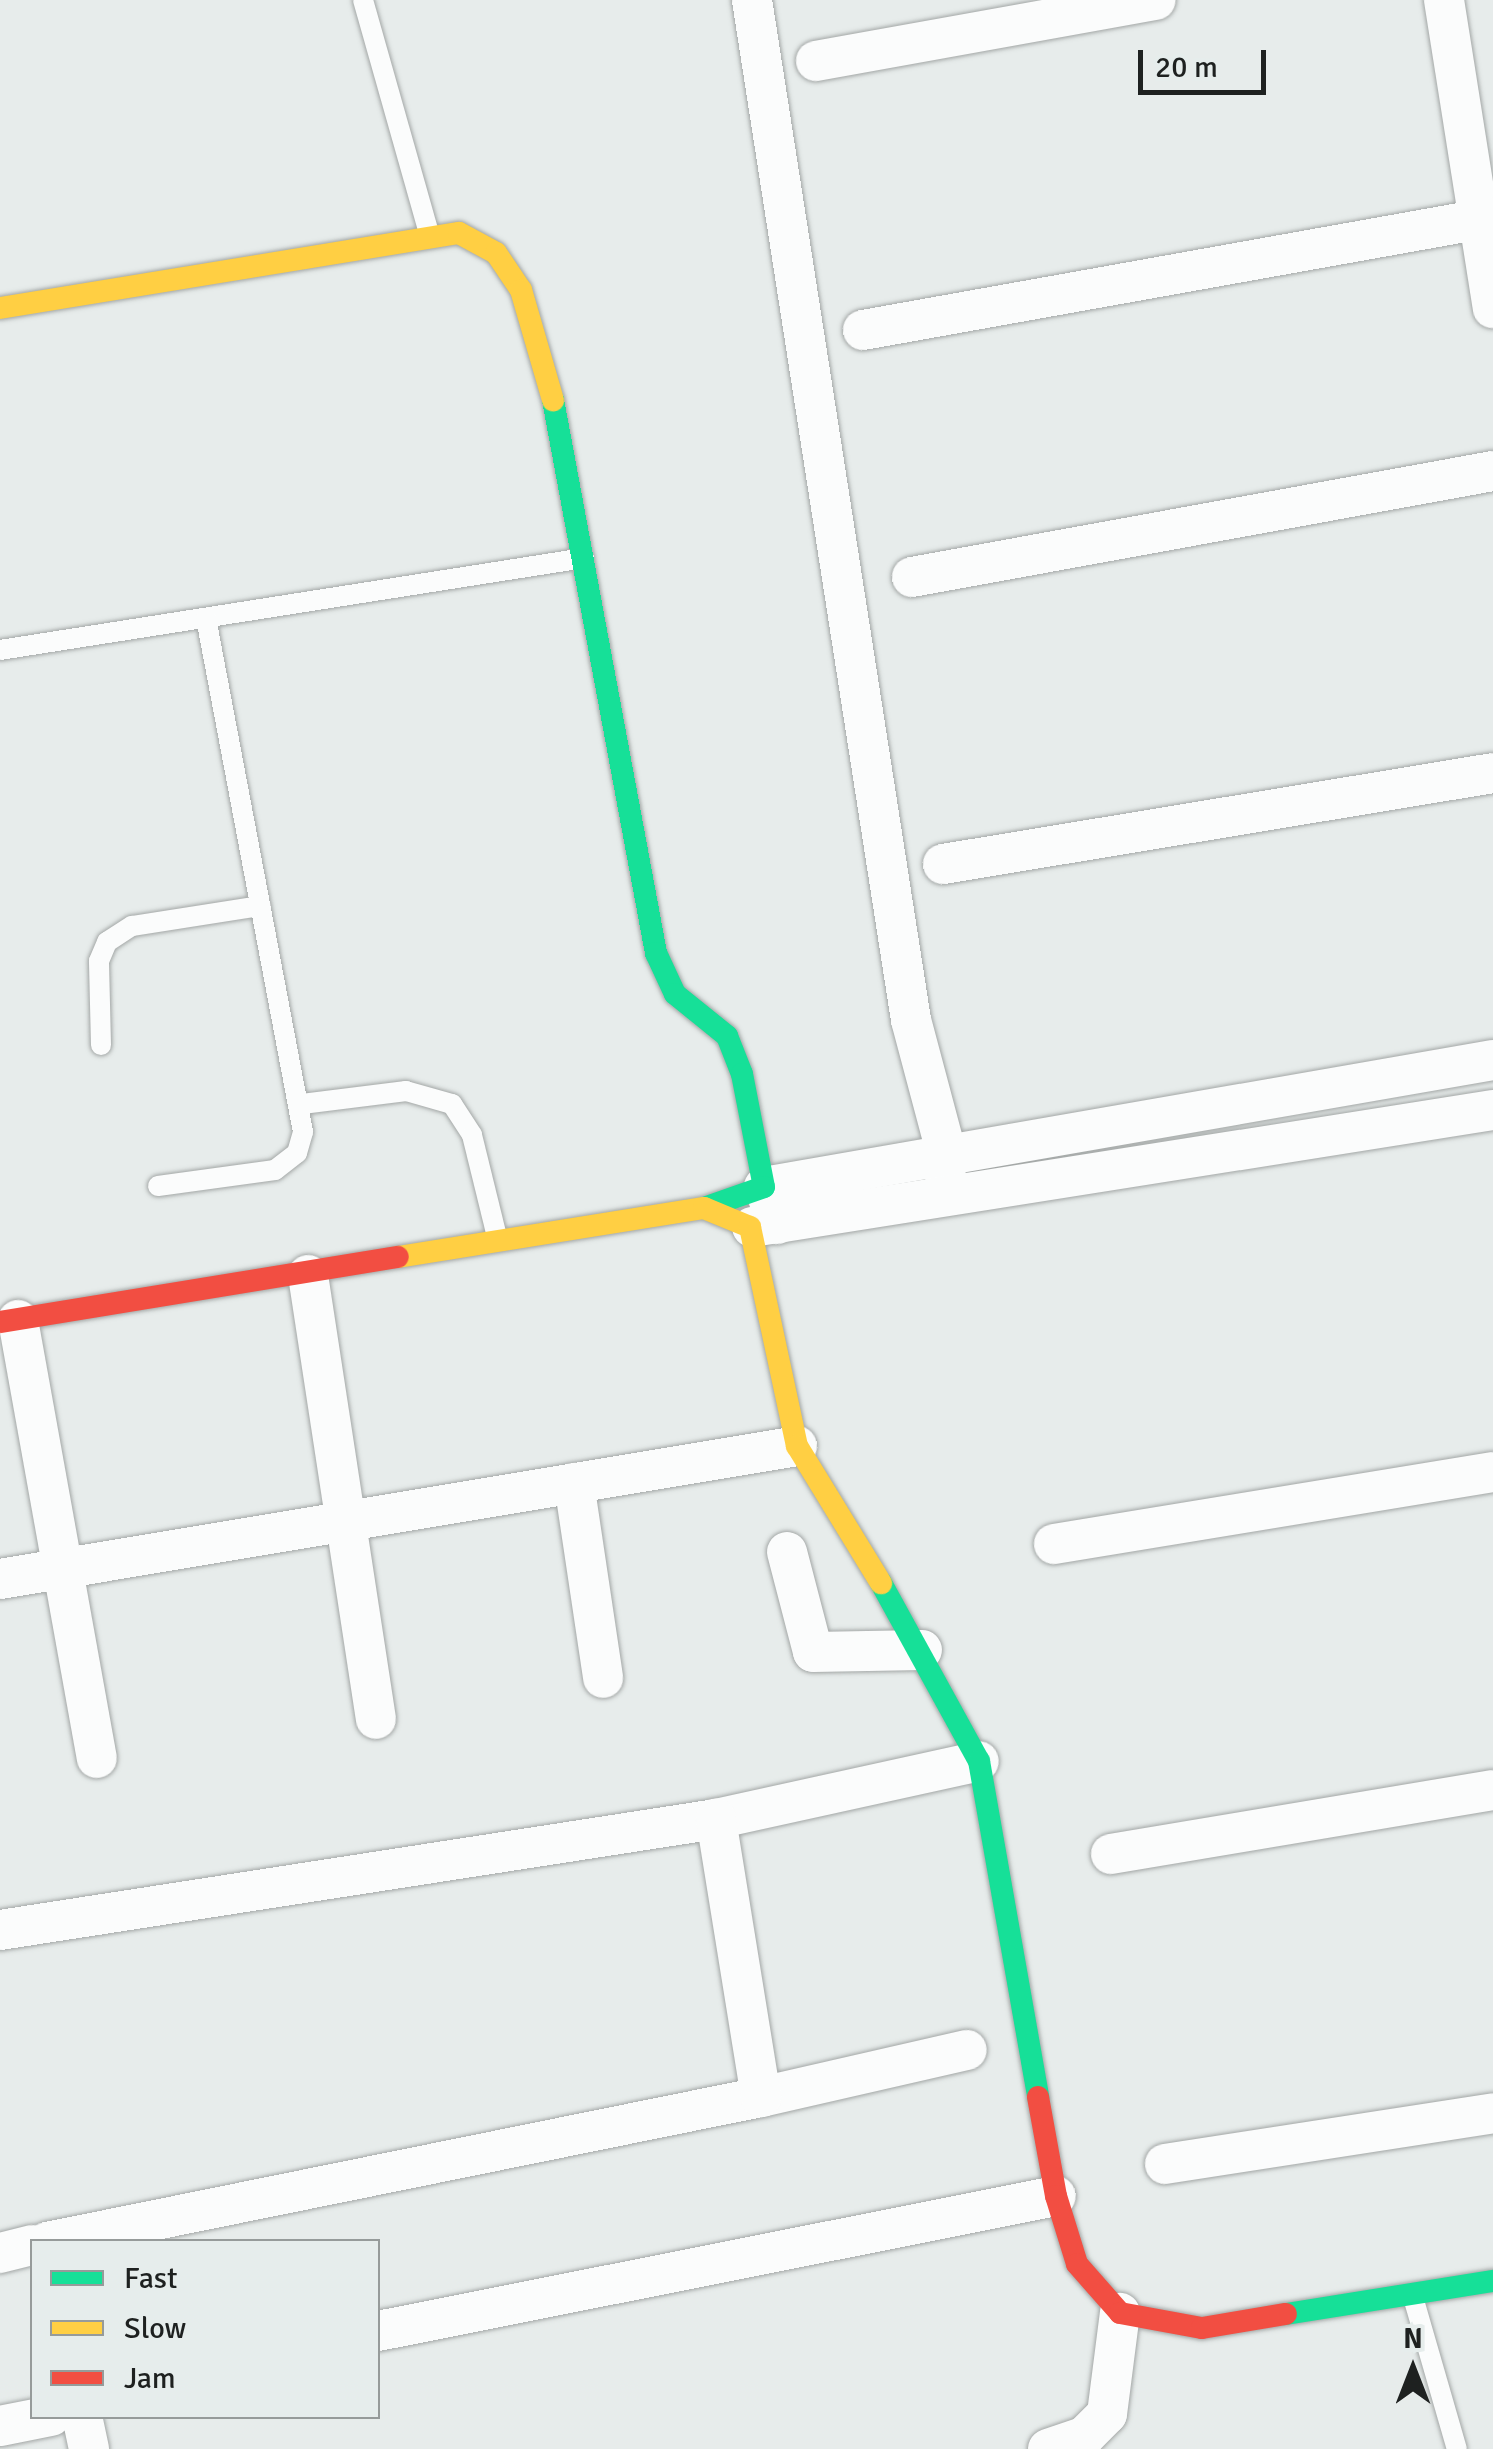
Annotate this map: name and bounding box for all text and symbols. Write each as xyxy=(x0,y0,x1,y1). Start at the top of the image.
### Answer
scale bar xyxy=(1143,30,1270,92)
text: 20 m xyxy=(1155,49,1218,86)
legend xyxy=(30,2239,380,2419)
text: Fast xyxy=(124,2260,177,2297)
text: Slow xyxy=(124,2310,186,2347)
north arrow xyxy=(1363,2319,1463,2419)
text: N xyxy=(1403,2322,1423,2356)
text: Jam xyxy=(124,2360,176,2397)

